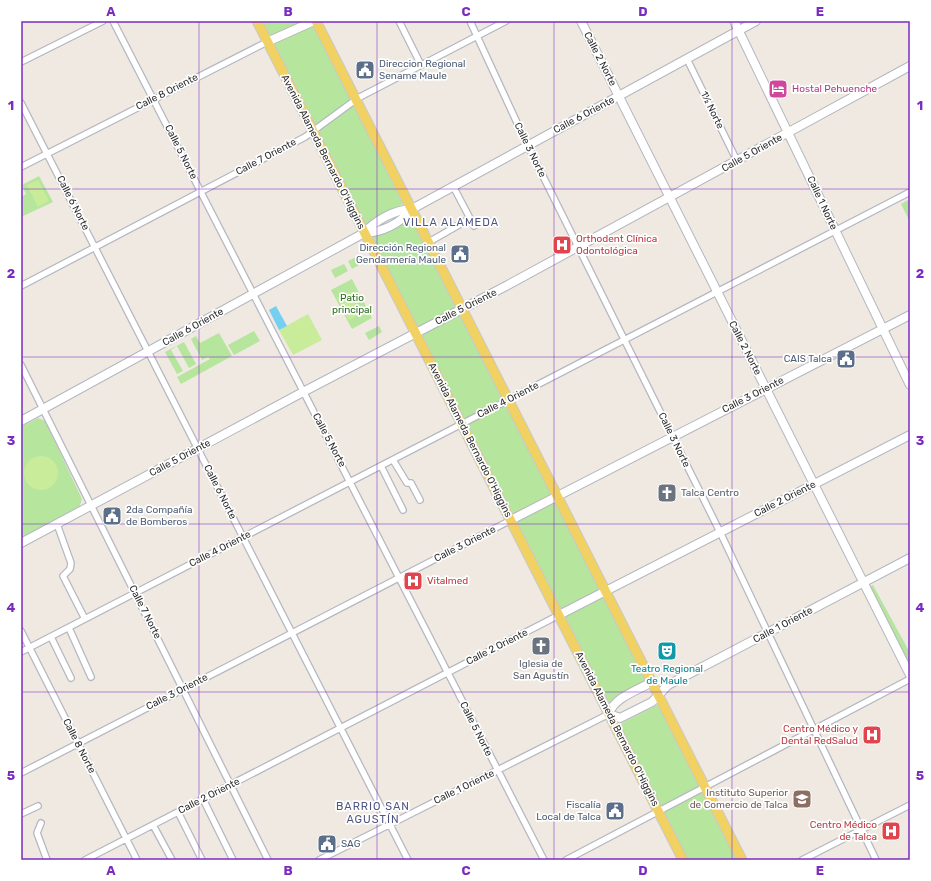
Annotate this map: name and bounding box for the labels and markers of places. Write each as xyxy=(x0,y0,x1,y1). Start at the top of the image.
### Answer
place label: Direccion Regional Sename Maule xyxy=(379,58,466,82)
public building icon: Direccion Regional Sename Maule xyxy=(354,59,376,81)
hotel icon: Hostal Pehuenche xyxy=(767,78,789,100)
place label: Hostal Pehuenche xyxy=(792,83,878,95)
place label: Orthodent Clínica Odontológica xyxy=(576,233,657,257)
hospital icon: Orthodent Clínica Odontológica xyxy=(551,234,573,256)
place label: Dirección Regional Gendarmería Maule xyxy=(356,242,446,266)
public building icon: Dirección Regional Gendarmería Maule xyxy=(449,243,471,265)
public building icon: CAIS Talca xyxy=(835,348,857,370)
place label: CAIS Talca xyxy=(784,353,832,365)
church icon: Talca Centro xyxy=(656,482,678,504)
place label: Talca Centro xyxy=(681,487,739,499)
place label: 2da Compañía de Bomberos xyxy=(126,504,193,528)
public building icon: 2da Compañía de Bomberos xyxy=(101,505,123,527)
hospital icon: Vitalmed xyxy=(402,570,424,592)
place label: Vitalmed xyxy=(427,575,468,587)
church icon: Iglesia de San Agustín xyxy=(530,635,552,657)
theatre icon: Teatro Regional de Maule xyxy=(656,640,678,662)
place label: Iglesia de San Agustín xyxy=(513,658,569,682)
place label: Teatro Regional de Maule xyxy=(631,663,703,687)
place label: Centro Médico y Dental RedSalud xyxy=(781,723,858,747)
hospital icon: Centro Médico y Dental RedSalud xyxy=(861,724,883,746)
place label: Instituto Superior de Comercio de Talca xyxy=(690,787,788,811)
school or university icon: Instituto Superior de Comercio de Talca xyxy=(791,788,813,810)
place label: Fiscalía Local de Talca xyxy=(536,799,601,823)
public building icon: Fiscalía Local de Talca xyxy=(604,800,626,822)
place label: Centro Médico de Talca xyxy=(810,819,877,843)
hospital icon: Centro Médico de Talca xyxy=(880,820,902,842)
public building icon: SAG xyxy=(316,833,338,855)
place label: SAG xyxy=(341,838,361,850)

